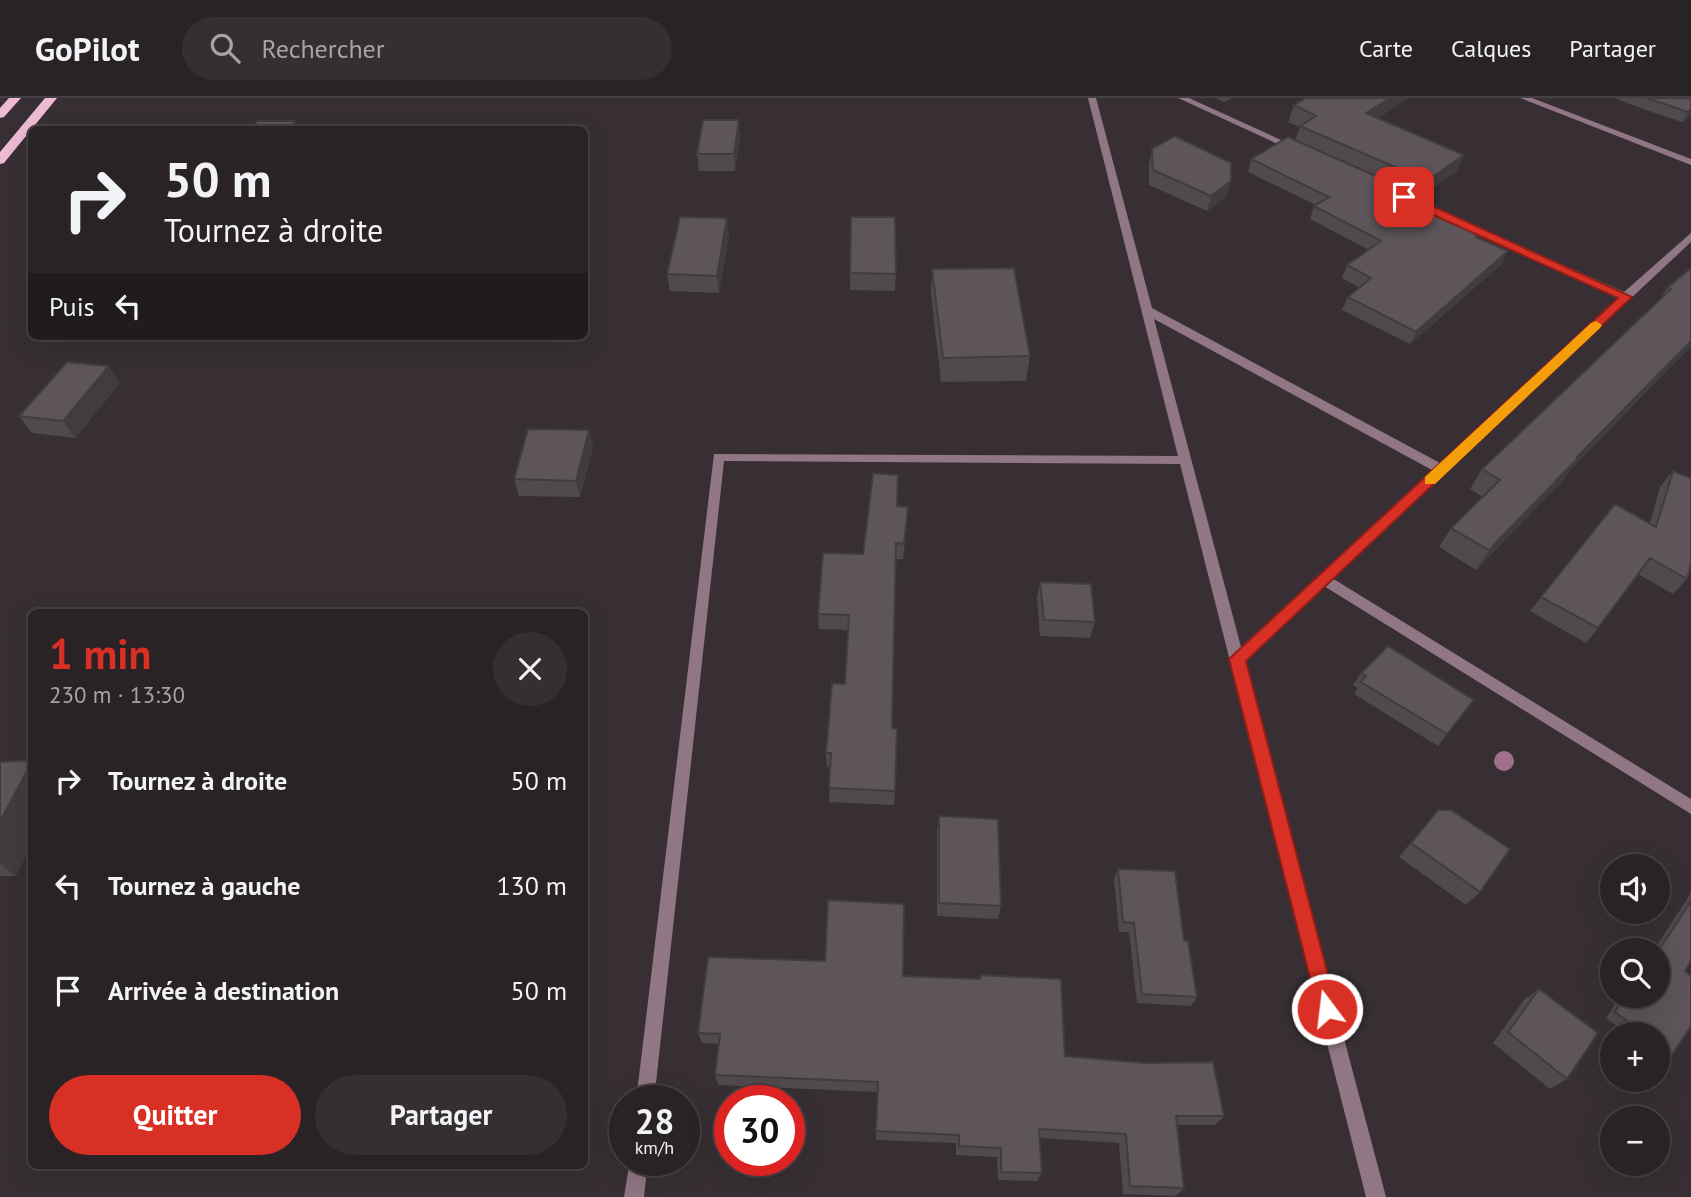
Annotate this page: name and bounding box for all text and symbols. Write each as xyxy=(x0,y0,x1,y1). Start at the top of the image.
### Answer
search box xyxy=(182,17,672,80)
text: GoPilot xyxy=(35,27,140,70)
icon: search xyxy=(206,29,244,67)
text: Rechercher xyxy=(262,32,385,65)
text: Carte xyxy=(1359,33,1413,64)
text: Calques xyxy=(1451,33,1531,64)
text: Partager xyxy=(1569,33,1656,64)
text: 50 m xyxy=(164,147,271,211)
icon: right xyxy=(49,154,140,245)
pin xyxy=(1374,167,1434,227)
icon: arrive xyxy=(1385,178,1423,216)
text: Tournez à droite xyxy=(164,209,383,251)
icon: left xyxy=(109,287,147,325)
text: Puis xyxy=(49,290,95,323)
text: 1 min xyxy=(49,626,151,681)
button: close xyxy=(493,632,567,706)
text: 230 m · 13:30 xyxy=(49,680,185,709)
icon: right xyxy=(49,762,87,800)
text: Tournez à droite xyxy=(108,764,287,797)
text: 50 m xyxy=(511,764,567,797)
map controls xyxy=(1600,854,1670,1176)
button: sound xyxy=(1600,854,1670,924)
icon: left xyxy=(49,867,87,905)
text: Tournez à gauche xyxy=(108,869,300,902)
text: 130 m xyxy=(496,869,567,902)
button: search xyxy=(1600,938,1670,1008)
icon: arrive xyxy=(49,972,87,1010)
position arrow xyxy=(1290,972,1364,1046)
text: Arrivée à destination xyxy=(108,974,339,1007)
text: 50 m xyxy=(511,974,567,1007)
button: + xyxy=(1600,1022,1670,1092)
button: Quitter xyxy=(49,1075,301,1155)
button: Partager xyxy=(315,1075,567,1155)
speed limit sign: 30 xyxy=(714,1085,805,1176)
text: 28 xyxy=(635,1098,674,1144)
button: − xyxy=(1600,1106,1670,1176)
text: km/h xyxy=(635,1136,674,1159)

